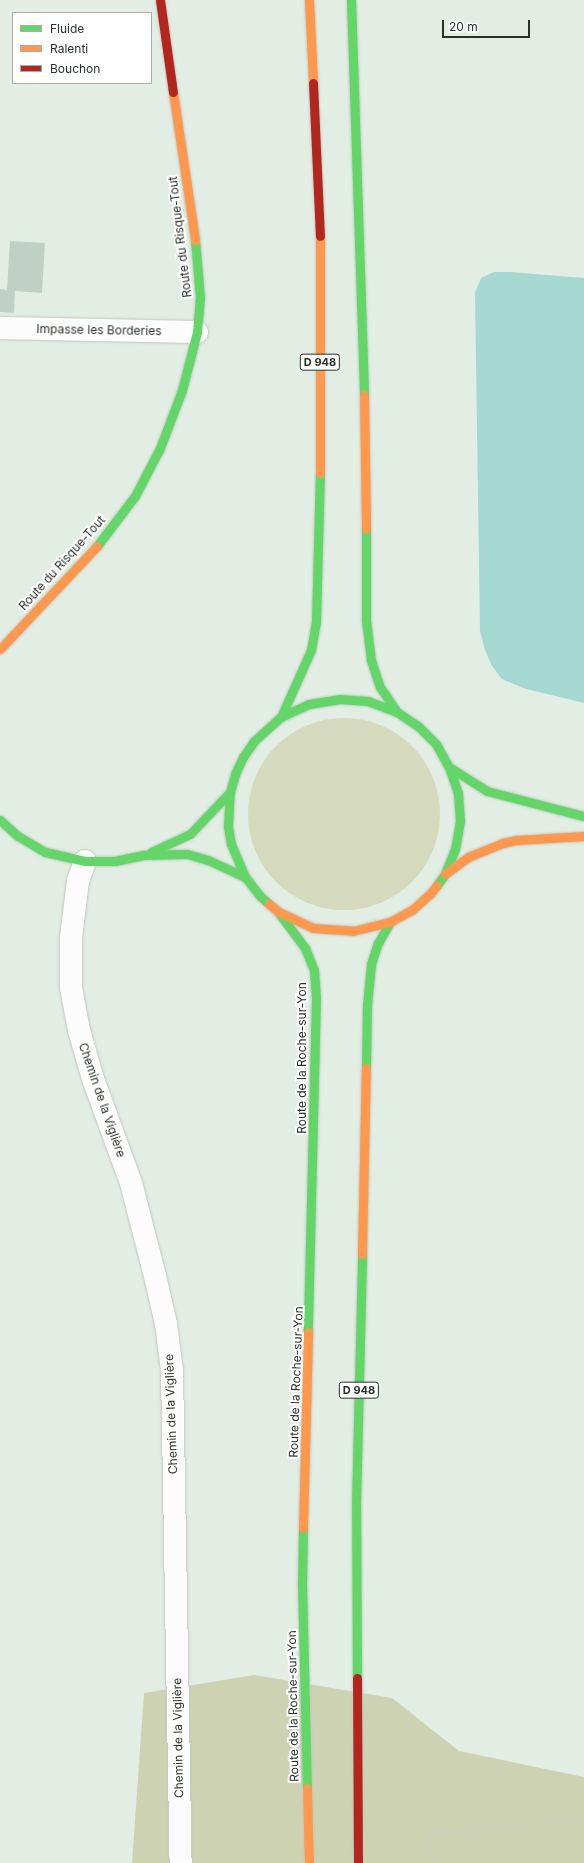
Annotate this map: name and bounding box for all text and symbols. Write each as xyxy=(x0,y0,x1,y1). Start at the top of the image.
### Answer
legend xyxy=(12,12,152,84)
scale bar xyxy=(444,12,532,38)
text: 20 m xyxy=(449,19,478,34)
text: Fluide xyxy=(50,21,84,36)
text: Ralenti xyxy=(50,41,88,56)
text: Bouchon xyxy=(50,61,100,76)
street label: Route du Risque-Tout xyxy=(165,176,195,298)
street label: Impasse les Borderies xyxy=(36,322,162,338)
road number: D 948 xyxy=(299,353,341,371)
street label: Route du Risque-Tout xyxy=(16,513,108,613)
street label: Route de la Roche-sur-Yon xyxy=(295,982,309,1134)
street label: Chemin de la Viglière xyxy=(76,1041,128,1159)
street label: Route de la Roche-sur-Yon xyxy=(286,1306,306,1458)
street label: Chemin de la Viglière xyxy=(162,1354,180,1474)
road number: D 948 xyxy=(338,1381,380,1399)
street label: Route de la Roche-sur-Yon xyxy=(284,1630,302,1782)
street label: Chemin de la Viglière xyxy=(170,1678,186,1798)

